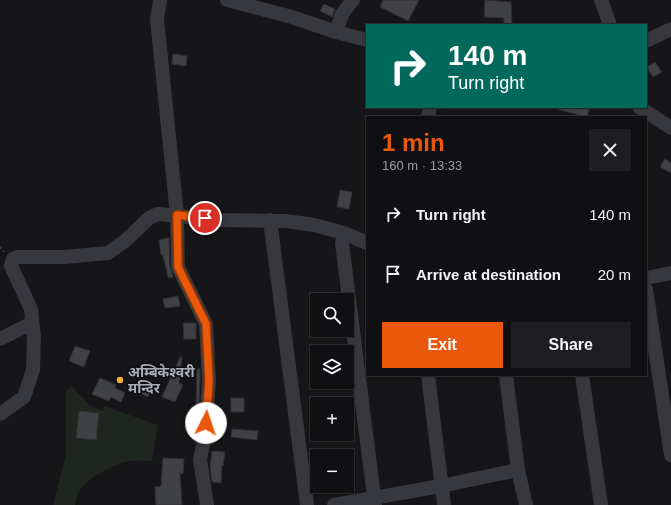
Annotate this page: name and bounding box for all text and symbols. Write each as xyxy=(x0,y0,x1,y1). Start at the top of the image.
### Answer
icon: right xyxy=(382,40,434,92)
text: 140 m xyxy=(448,40,527,71)
text: Turn right xyxy=(448,73,524,93)
text: 1 min xyxy=(382,129,445,156)
button: close xyxy=(589,129,631,171)
text: 160 m · 13:33 xyxy=(382,158,462,173)
pin xyxy=(188,201,222,235)
icon: right xyxy=(382,203,404,225)
text: Turn right xyxy=(416,206,486,223)
text: 140 m xyxy=(589,206,631,223)
icon: arrive xyxy=(194,207,216,229)
icon: arrive xyxy=(382,263,404,285)
text: Arrive at destination xyxy=(416,266,561,283)
text: 20 m xyxy=(598,266,631,283)
map controls xyxy=(310,293,354,493)
button: search xyxy=(310,293,354,337)
button: Exit xyxy=(382,322,503,368)
button: Share xyxy=(511,322,631,368)
button: layers xyxy=(310,345,354,389)
place label: अम्बिकेश्‍वरी मन्दिर xyxy=(128,363,195,396)
marker: अम्बिकेश्‍वरी मन्दिर xyxy=(115,375,125,385)
button: + xyxy=(310,397,354,441)
position arrow xyxy=(185,402,227,444)
button: − xyxy=(310,449,354,493)

